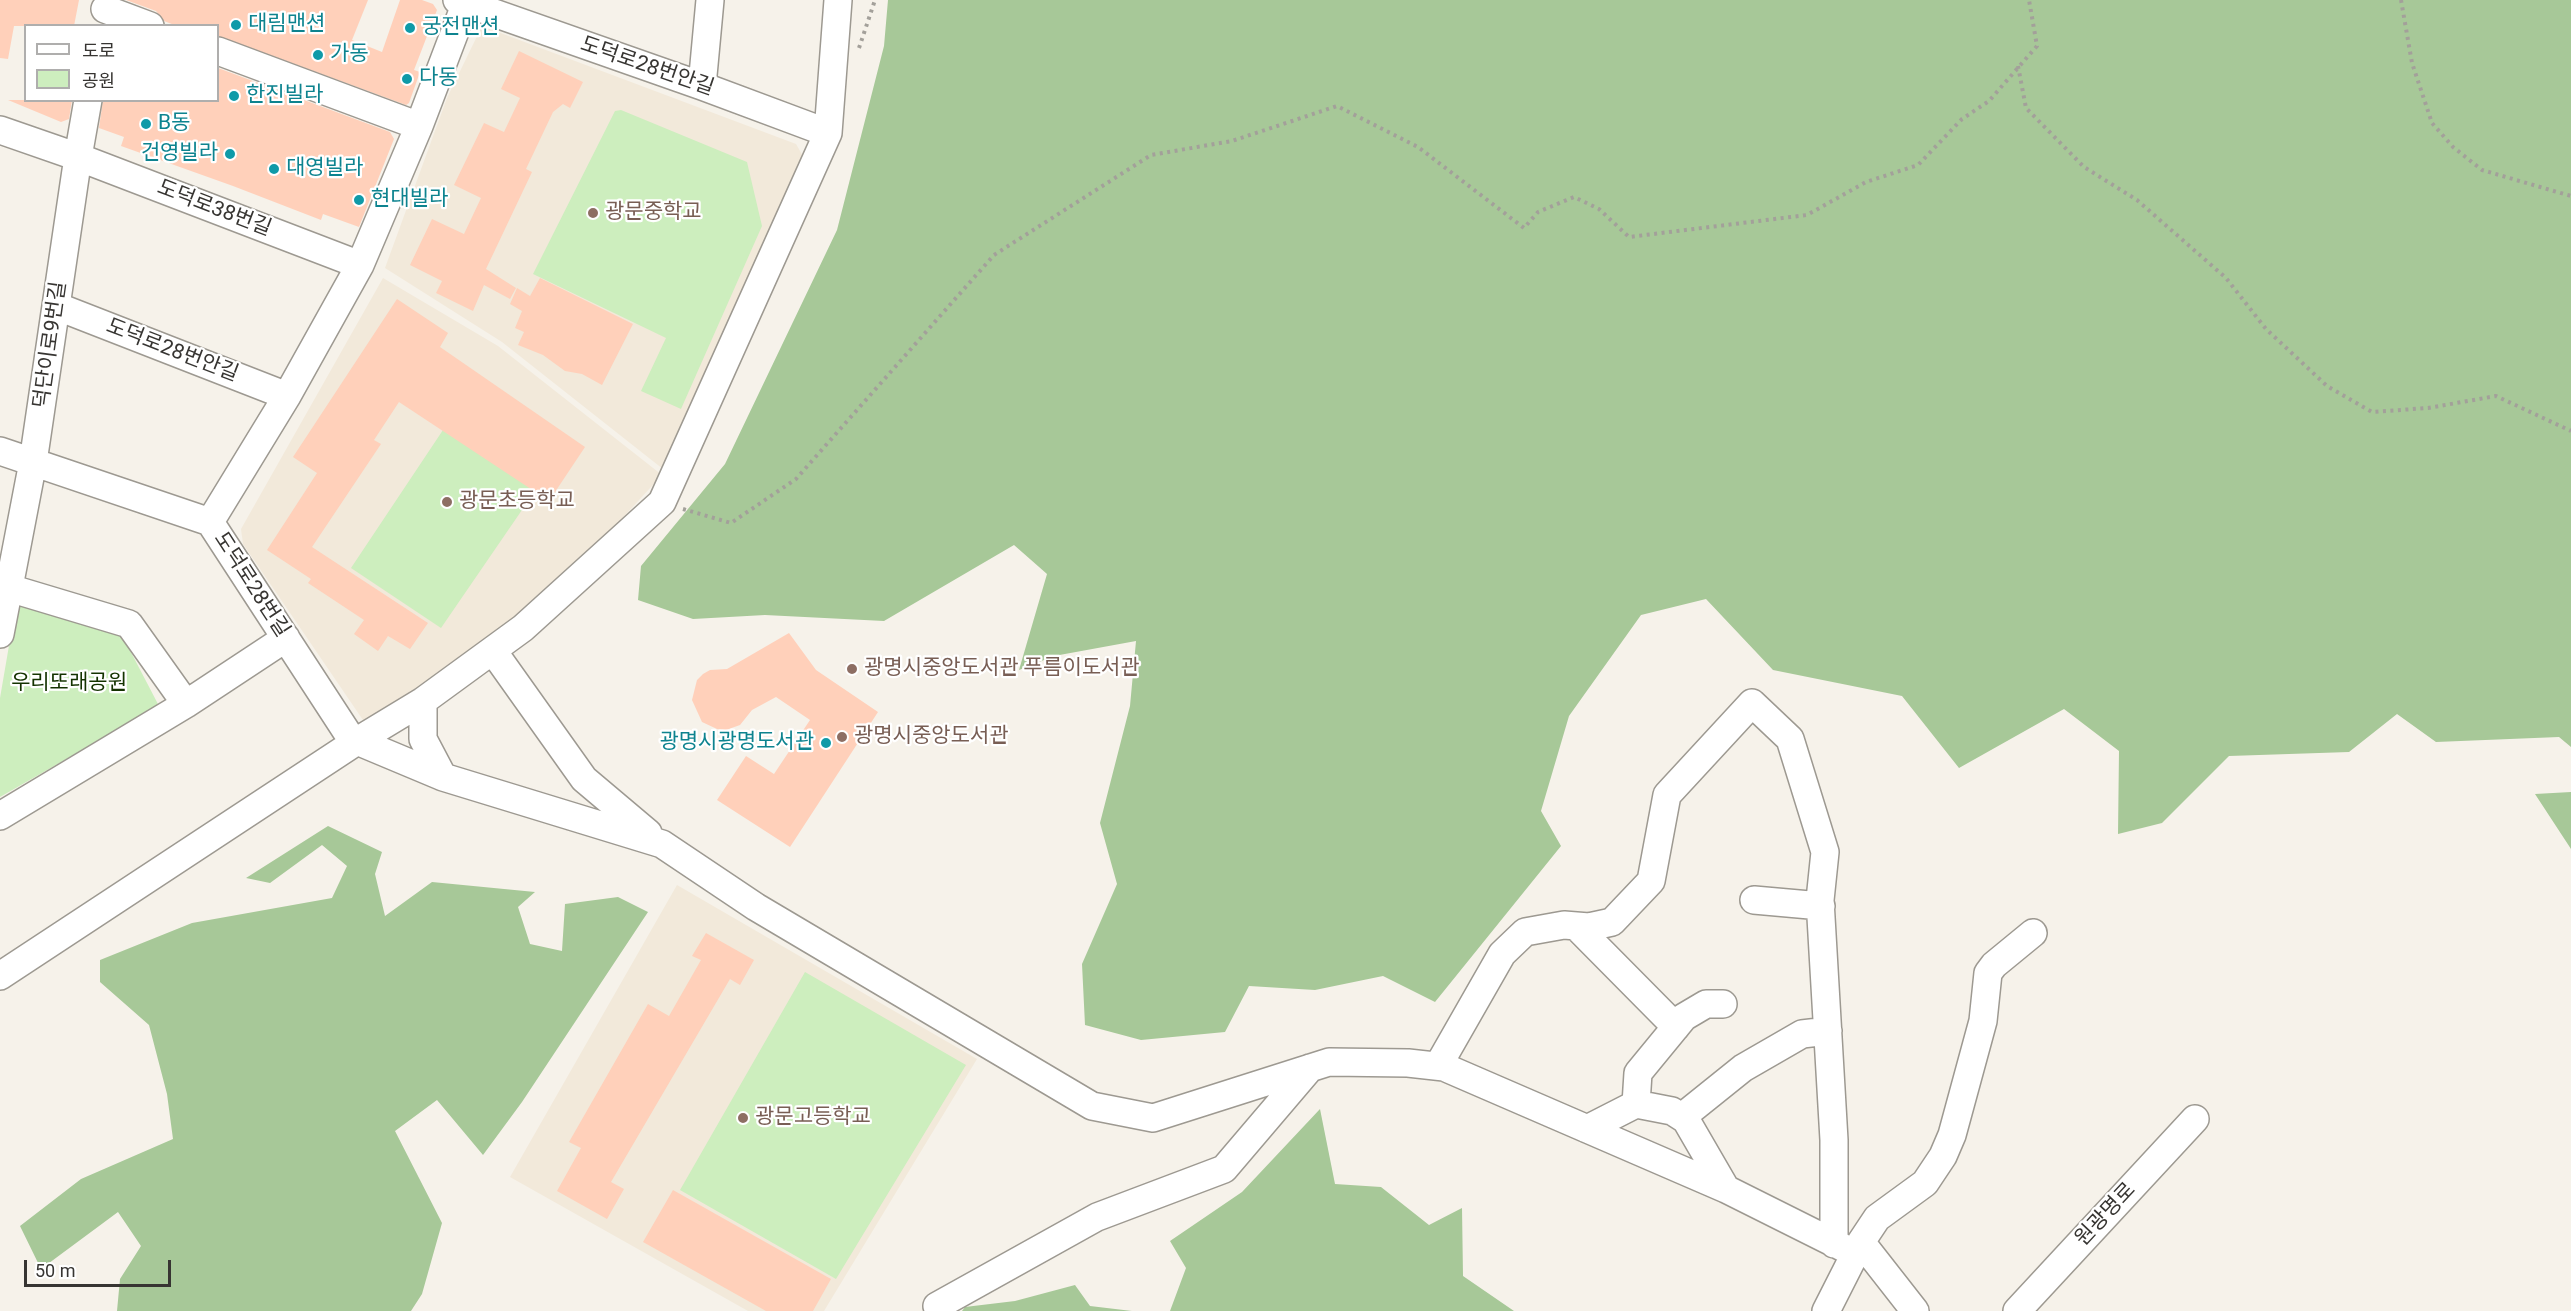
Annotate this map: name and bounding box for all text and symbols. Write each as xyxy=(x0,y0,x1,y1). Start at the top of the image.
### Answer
place label: 대림맨션 xyxy=(248,12,325,38)
place label: 궁전맨션 xyxy=(422,15,499,41)
marker: 대림맨션 xyxy=(229,18,243,32)
marker: 궁전맨션 xyxy=(403,21,417,35)
legend xyxy=(24,24,219,102)
street label: 도덕로28번안길 xyxy=(577,32,717,102)
text: 도로 xyxy=(82,40,115,61)
place label: 가동 xyxy=(330,42,369,68)
marker: 가동 xyxy=(311,48,325,62)
place label: 다동 xyxy=(419,66,458,92)
text: 공원 xyxy=(82,70,115,91)
marker: 다동 xyxy=(400,72,414,86)
place label: 한진빌라 xyxy=(246,83,323,109)
marker: 한진빌라 xyxy=(227,89,241,103)
place label: B동 xyxy=(158,111,190,137)
marker: B동 xyxy=(139,117,153,131)
place label: 건영빌라 xyxy=(141,141,218,167)
marker: 건영빌라 xyxy=(223,147,237,161)
place label: 대영빌라 xyxy=(286,156,363,182)
marker: 대영빌라 xyxy=(267,162,281,176)
street label: 도덕로38번길 xyxy=(153,176,275,242)
place label: 현대빌라 xyxy=(371,187,448,213)
marker: 현대빌라 xyxy=(352,193,366,207)
place label: 광문중학교 xyxy=(605,200,702,226)
marker: 광문중학교 xyxy=(586,206,600,220)
street label: 덕단이로9번길 xyxy=(30,280,72,410)
street label: 도덕로28번안길 xyxy=(102,314,242,388)
place label: 광문초등학교 xyxy=(459,489,575,515)
marker: 광문초등학교 xyxy=(440,495,454,509)
street label: 도덕로28번길 xyxy=(208,528,294,642)
place label: 광명시중앙도서관 푸름이도서관 xyxy=(864,656,1140,682)
marker: 광명시중앙도서관 푸름이도서관 xyxy=(845,662,859,676)
park label: 우리또래공원 xyxy=(11,671,127,697)
place label: 광명시중앙도서관 xyxy=(854,724,1009,750)
place label: 광명시광명도서관 xyxy=(659,730,814,756)
marker: 광명시중앙도서관 xyxy=(835,730,849,744)
marker: 광명시광명도서관 xyxy=(819,736,833,750)
place label: 광문고등학교 xyxy=(755,1105,871,1131)
marker: 광문고등학교 xyxy=(736,1111,750,1125)
street label: 원광명로 xyxy=(2070,1178,2142,1252)
scale bar xyxy=(27,1248,174,1286)
text: 50 m xyxy=(35,1260,75,1281)

